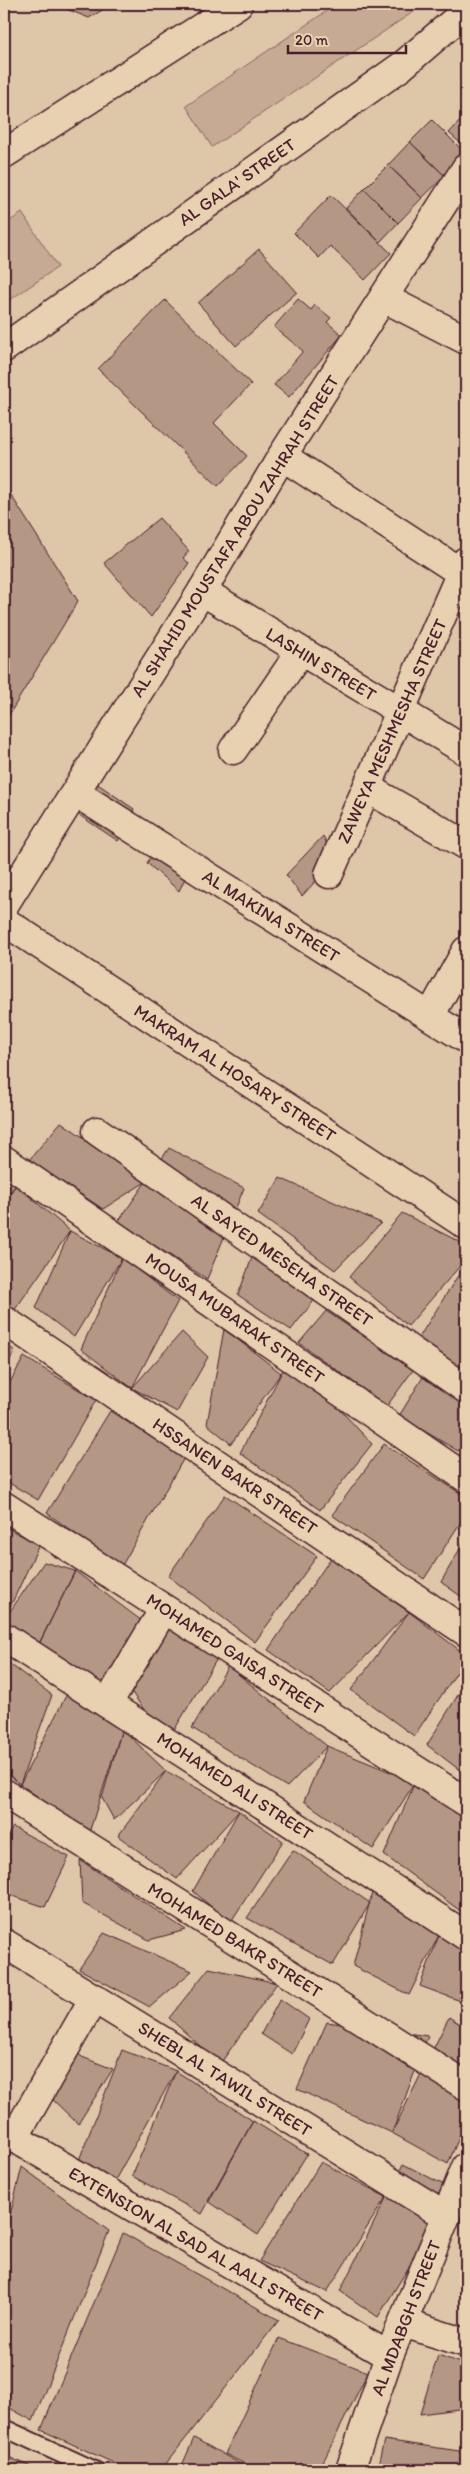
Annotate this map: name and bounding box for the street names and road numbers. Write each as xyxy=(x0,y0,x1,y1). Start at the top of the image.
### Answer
street label: AL GALA' STREET xyxy=(174,133,300,231)
street label: AL SHAHID MOUSTAFA ABOU ZAHRAH STREET xyxy=(126,371,344,701)
street label: ZAWEYA MESHMESHA STREET xyxy=(332,615,452,847)
street label: LASHIN STREET xyxy=(262,622,380,706)
street label: AL MAKINA STREET xyxy=(198,865,344,967)
street label: MAKRAM AL HOSARY STREET xyxy=(130,999,340,1147)
street label: AL SAYED MESEHA STREET xyxy=(187,1189,377,1331)
street label: MOUSA MUBARAK STREET xyxy=(141,1248,329,1388)
street label: HSSANEN BAKR STREET xyxy=(148,1413,322,1539)
street label: MOHAMED GAISA STREET xyxy=(142,1588,328,1720)
street label: MOHAMED ALI STREET xyxy=(153,1727,317,1845)
street label: MOHAMED BAKR STREET xyxy=(144,1877,326,2003)
street label: SHEBL AL TAWIL STREET xyxy=(134,2017,316,2141)
street label: EXTENSION AL SAD AL AALI STREET xyxy=(65,2162,327,2326)
street label: AL MDABGH STREET xyxy=(366,2237,446,2399)

